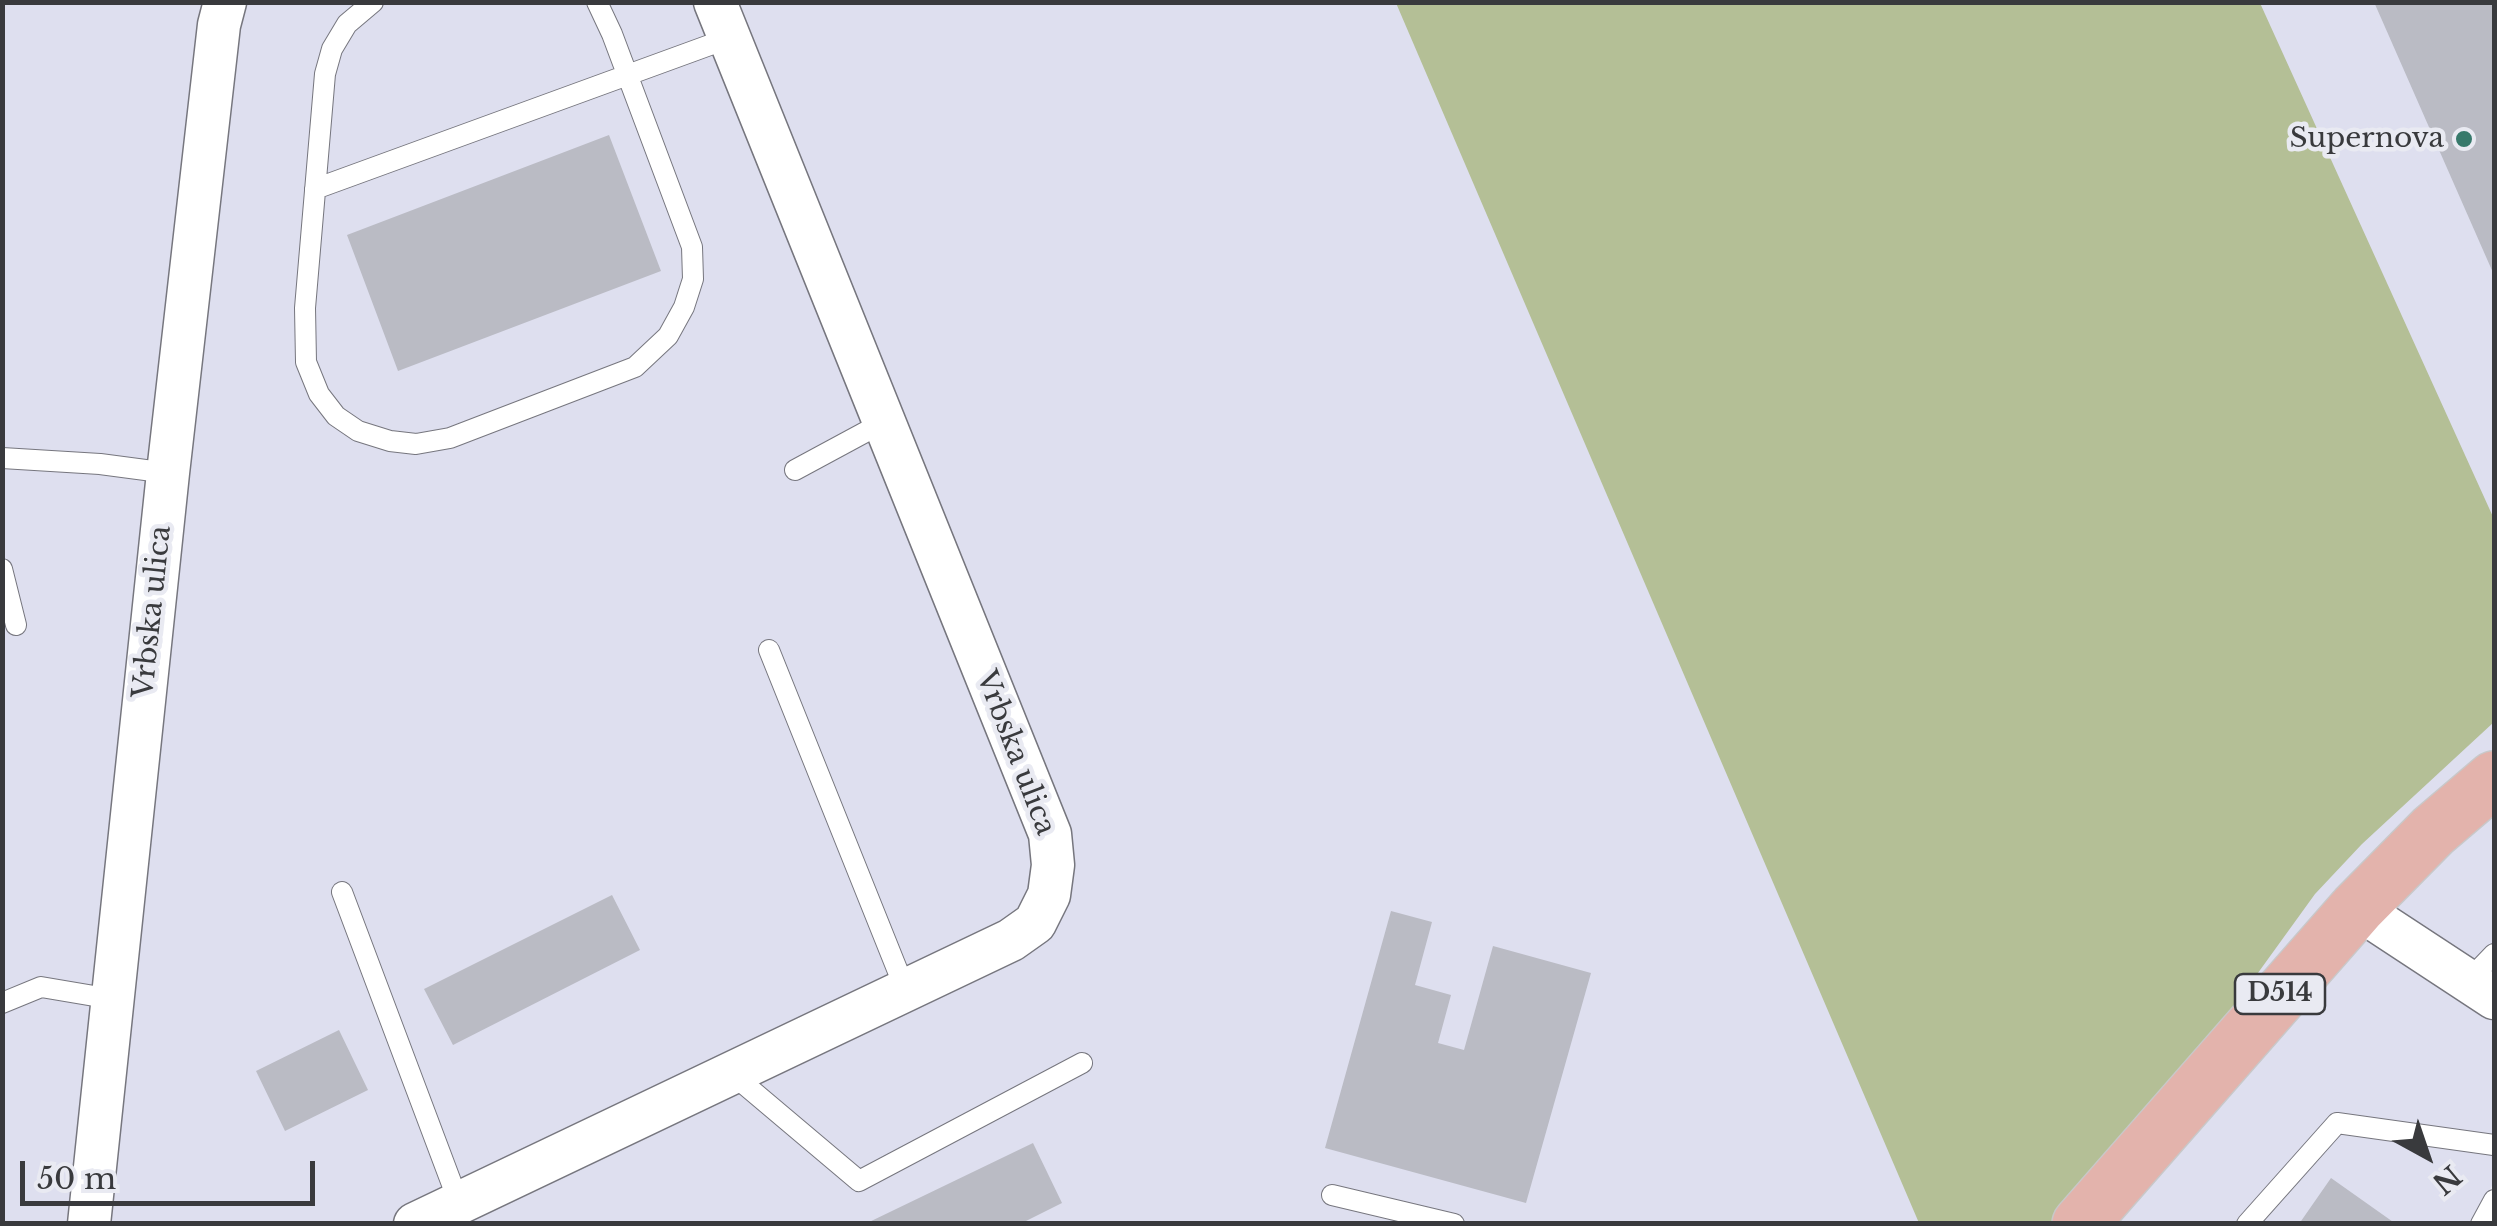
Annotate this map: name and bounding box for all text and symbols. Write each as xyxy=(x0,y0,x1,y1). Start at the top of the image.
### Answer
place label: Supernova xyxy=(2289,122,2444,156)
marker: Supernova xyxy=(2453,128,2475,150)
street label: Vrbska ulica xyxy=(127,524,179,700)
street label: Vrbska ulica xyxy=(968,666,1062,840)
road number: D514 xyxy=(2235,974,2325,1014)
north arrow xyxy=(2377,1106,2477,1206)
scale bar xyxy=(25,1141,320,1203)
text: N xyxy=(2425,1157,2468,1201)
text: 50 m xyxy=(37,1160,116,1197)

